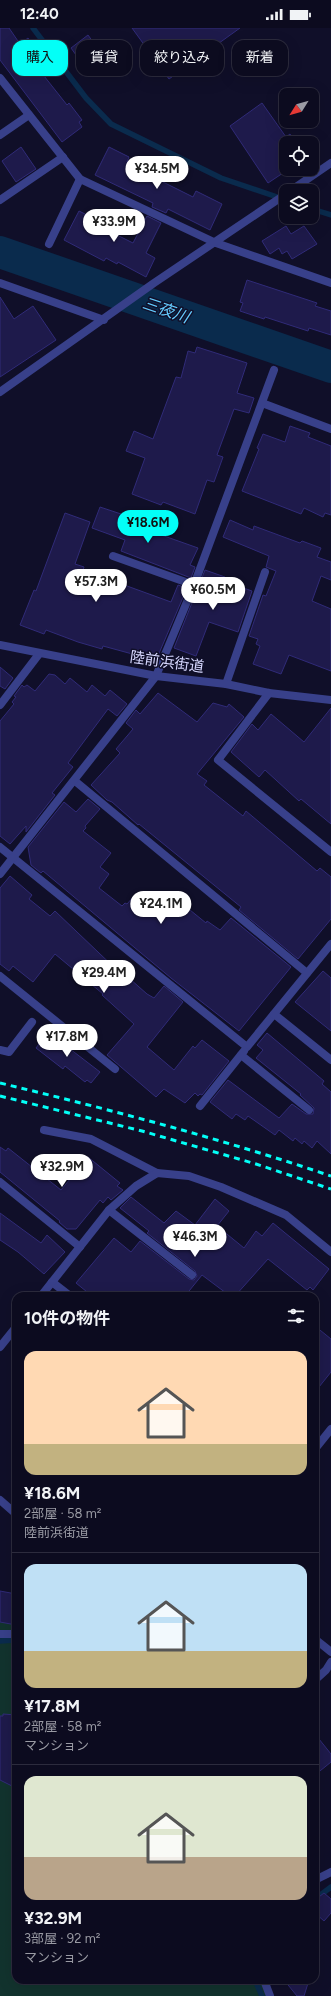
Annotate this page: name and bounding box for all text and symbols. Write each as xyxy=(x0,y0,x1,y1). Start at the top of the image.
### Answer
text: 12:40 xyxy=(20,5,59,23)
chip: 購入 xyxy=(12,40,68,76)
chip: 賃貸 xyxy=(76,40,132,76)
chip: 絞り込み xyxy=(140,40,224,76)
chip: 新着 xyxy=(232,40,288,76)
north arrow xyxy=(279,88,319,128)
map controls xyxy=(279,88,319,224)
button: locate xyxy=(279,136,319,176)
pin: ¥34.5M xyxy=(124,156,190,190)
text: ¥34.5M xyxy=(134,161,180,176)
button: layers xyxy=(279,184,319,224)
pin: ¥33.9M xyxy=(81,209,147,243)
text: ¥33.9M xyxy=(92,214,136,229)
water label: 三夜川 xyxy=(140,293,194,327)
pin: ¥18.6M xyxy=(115,510,181,544)
text: ¥18.6M xyxy=(126,515,170,530)
pin: ¥57.3M xyxy=(63,569,129,603)
text: ¥57.3M xyxy=(74,574,118,589)
pin: ¥60.5M xyxy=(180,577,246,611)
text: ¥60.5M xyxy=(190,582,236,597)
street label: 陸前浜街道 xyxy=(129,648,205,676)
pin: ¥24.1M xyxy=(128,891,194,925)
text: ¥24.1M xyxy=(139,896,183,911)
pin: ¥29.4M xyxy=(71,960,137,994)
text: ¥29.4M xyxy=(81,965,127,980)
pin: ¥17.8M xyxy=(34,1024,100,1058)
text: ¥17.8M xyxy=(46,1029,88,1044)
pin: ¥32.9M xyxy=(29,1154,95,1188)
text: ¥32.9M xyxy=(40,1159,84,1174)
pin: ¥46.3M xyxy=(162,1224,228,1258)
text: ¥46.3M xyxy=(172,1229,218,1244)
icon: filters xyxy=(285,1305,307,1327)
text: 10件の物件 xyxy=(24,1308,110,1328)
icon: home xyxy=(130,1377,202,1449)
text: ¥18.6M xyxy=(24,1483,80,1503)
text: 2部屋 · 58 m² xyxy=(24,1506,101,1521)
text: 陸前浜街道 xyxy=(24,1525,89,1540)
icon: home xyxy=(130,1590,202,1662)
text: ¥17.8M xyxy=(24,1696,80,1716)
text: 2部屋 · 58 m² xyxy=(24,1719,101,1734)
text: マンション xyxy=(24,1738,89,1753)
icon: home xyxy=(130,1802,202,1874)
text: ¥32.9M xyxy=(24,1908,82,1928)
text: 3部屋 · 92 m² xyxy=(24,1931,100,1946)
text: マンション xyxy=(24,1950,89,1965)

